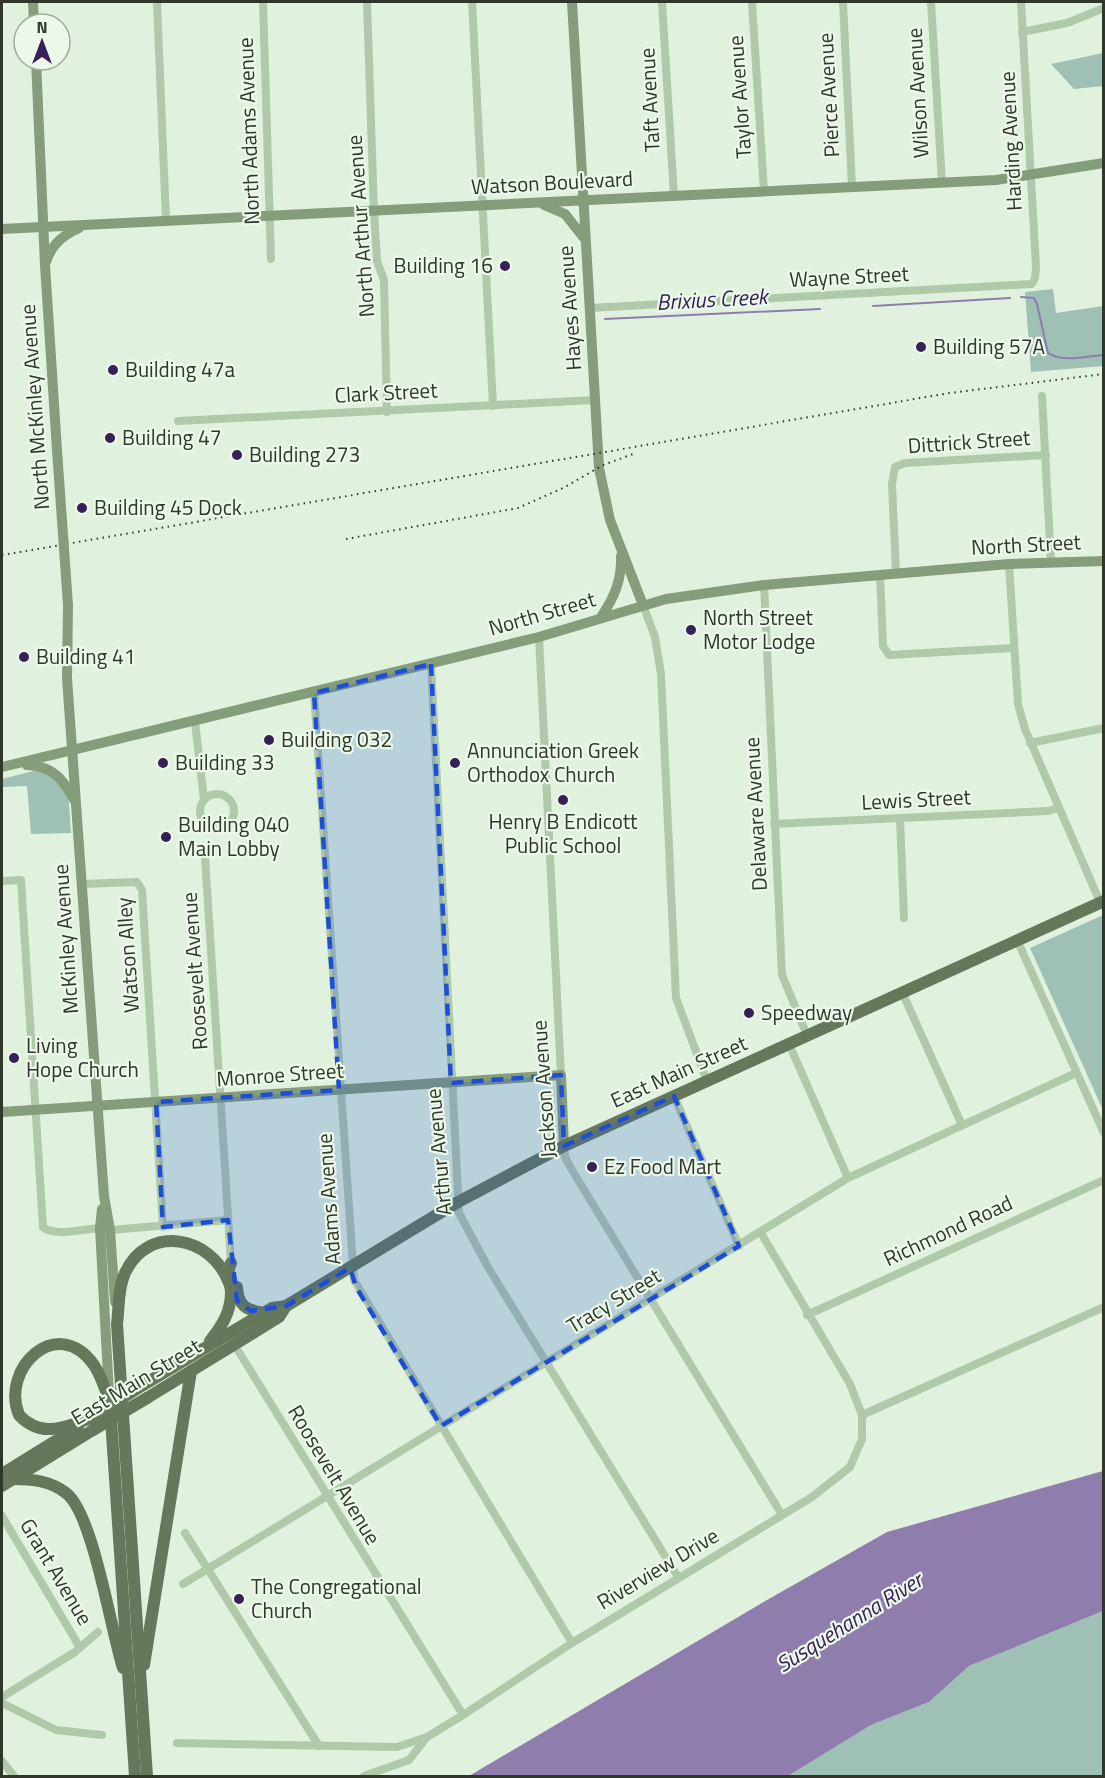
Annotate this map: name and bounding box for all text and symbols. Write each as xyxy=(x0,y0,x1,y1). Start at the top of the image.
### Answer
north arrow xyxy=(12,12,72,72)
text: N xyxy=(36,15,48,39)
street label: Wilson Avenue xyxy=(898,27,936,159)
street label: Pierce Avenue xyxy=(809,32,847,158)
street label: Taylor Avenue xyxy=(719,34,759,160)
street label: North Adams Avenue xyxy=(229,37,267,225)
street label: Taft Avenue xyxy=(630,47,668,153)
street label: Harding Avenue xyxy=(990,70,1030,212)
street label: North Arthur Avenue xyxy=(338,134,382,318)
street label: Watson Boulevard xyxy=(470,162,634,202)
street label: Hayes Avenue xyxy=(549,244,589,372)
place label: Building 16 xyxy=(394,249,493,281)
street label: Wayne Street xyxy=(788,257,910,295)
marker: Building 16 xyxy=(498,259,512,273)
water label: Brixius Creek xyxy=(656,279,771,319)
street label: North McKinley Avenue xyxy=(11,303,57,511)
place label: Building 57A xyxy=(933,330,1045,362)
marker: Building 57A xyxy=(914,340,928,354)
place label: Building 47a xyxy=(125,353,235,385)
marker: Building 47a xyxy=(106,363,120,377)
street label: Clark Street xyxy=(334,373,439,411)
place label: Building 47 xyxy=(122,421,221,453)
street label: Dittrick Street xyxy=(907,421,1032,461)
marker: Building 47 xyxy=(103,431,117,445)
place label: Building 273 xyxy=(249,438,360,470)
marker: Building 273 xyxy=(230,448,244,462)
place label: Building 45 Dock xyxy=(94,491,242,523)
marker: Building 45 Dock xyxy=(75,501,89,515)
street label: North Street xyxy=(970,525,1082,563)
street label: North Street xyxy=(485,582,600,644)
place label: North Street Motor Lodge xyxy=(703,601,815,657)
marker: North Street Motor Lodge xyxy=(684,623,698,637)
place label: Building 41 xyxy=(36,640,135,672)
marker: Building 41 xyxy=(17,650,31,664)
place label: Building 032 xyxy=(281,723,392,755)
marker: Building 032 xyxy=(262,733,276,747)
place label: Annunciation Greek Orthodox Church xyxy=(467,734,639,790)
street label: Delaware Avenue xyxy=(735,736,775,892)
place label: Building 33 xyxy=(175,746,274,778)
marker: Building 33 xyxy=(156,756,170,770)
marker: Annunciation Greek Orthodox Church xyxy=(448,756,462,770)
street label: Lewis Street xyxy=(860,780,972,818)
marker: Henry B Endicott Public School xyxy=(556,793,570,807)
place label: Henry B Endicott Public School xyxy=(489,805,638,861)
place label: Building 040 Main Lobby xyxy=(178,808,289,864)
marker: Building 040 Main Lobby xyxy=(159,830,173,844)
street label: McKinley Avenue xyxy=(44,863,86,1015)
street label: Roosevelt Avenue xyxy=(173,891,215,1051)
street label: Watson Alley xyxy=(107,896,147,1014)
place label: Speedway xyxy=(761,996,852,1028)
marker: Speedway xyxy=(742,1006,756,1020)
street label: Jackson Avenue xyxy=(522,1019,564,1159)
street label: East Main Street xyxy=(605,1026,753,1116)
place label: Living Hope Church xyxy=(26,1029,139,1085)
marker: Living Hope Church xyxy=(7,1051,21,1065)
street label: Monroe Street xyxy=(215,1054,345,1094)
street label: Arthur Avenue xyxy=(417,1087,459,1217)
street label: Adams Avenue xyxy=(307,1132,349,1266)
place label: Ez Food Mart xyxy=(604,1150,722,1182)
marker: Ez Food Mart xyxy=(585,1160,599,1174)
street label: Richmond Road xyxy=(878,1186,1017,1274)
street label: Tracy Street xyxy=(560,1259,667,1341)
street label: East Main Street xyxy=(64,1329,207,1433)
street label: Roosevelt Avenue xyxy=(280,1398,389,1551)
street label: Grant Avenue xyxy=(12,1512,101,1631)
street label: Riverview Drive xyxy=(590,1519,724,1617)
water label: Susquehanna River xyxy=(769,1562,931,1681)
place label: The Congregational Church xyxy=(251,1570,422,1626)
marker: The Congregational Church xyxy=(232,1592,246,1606)

